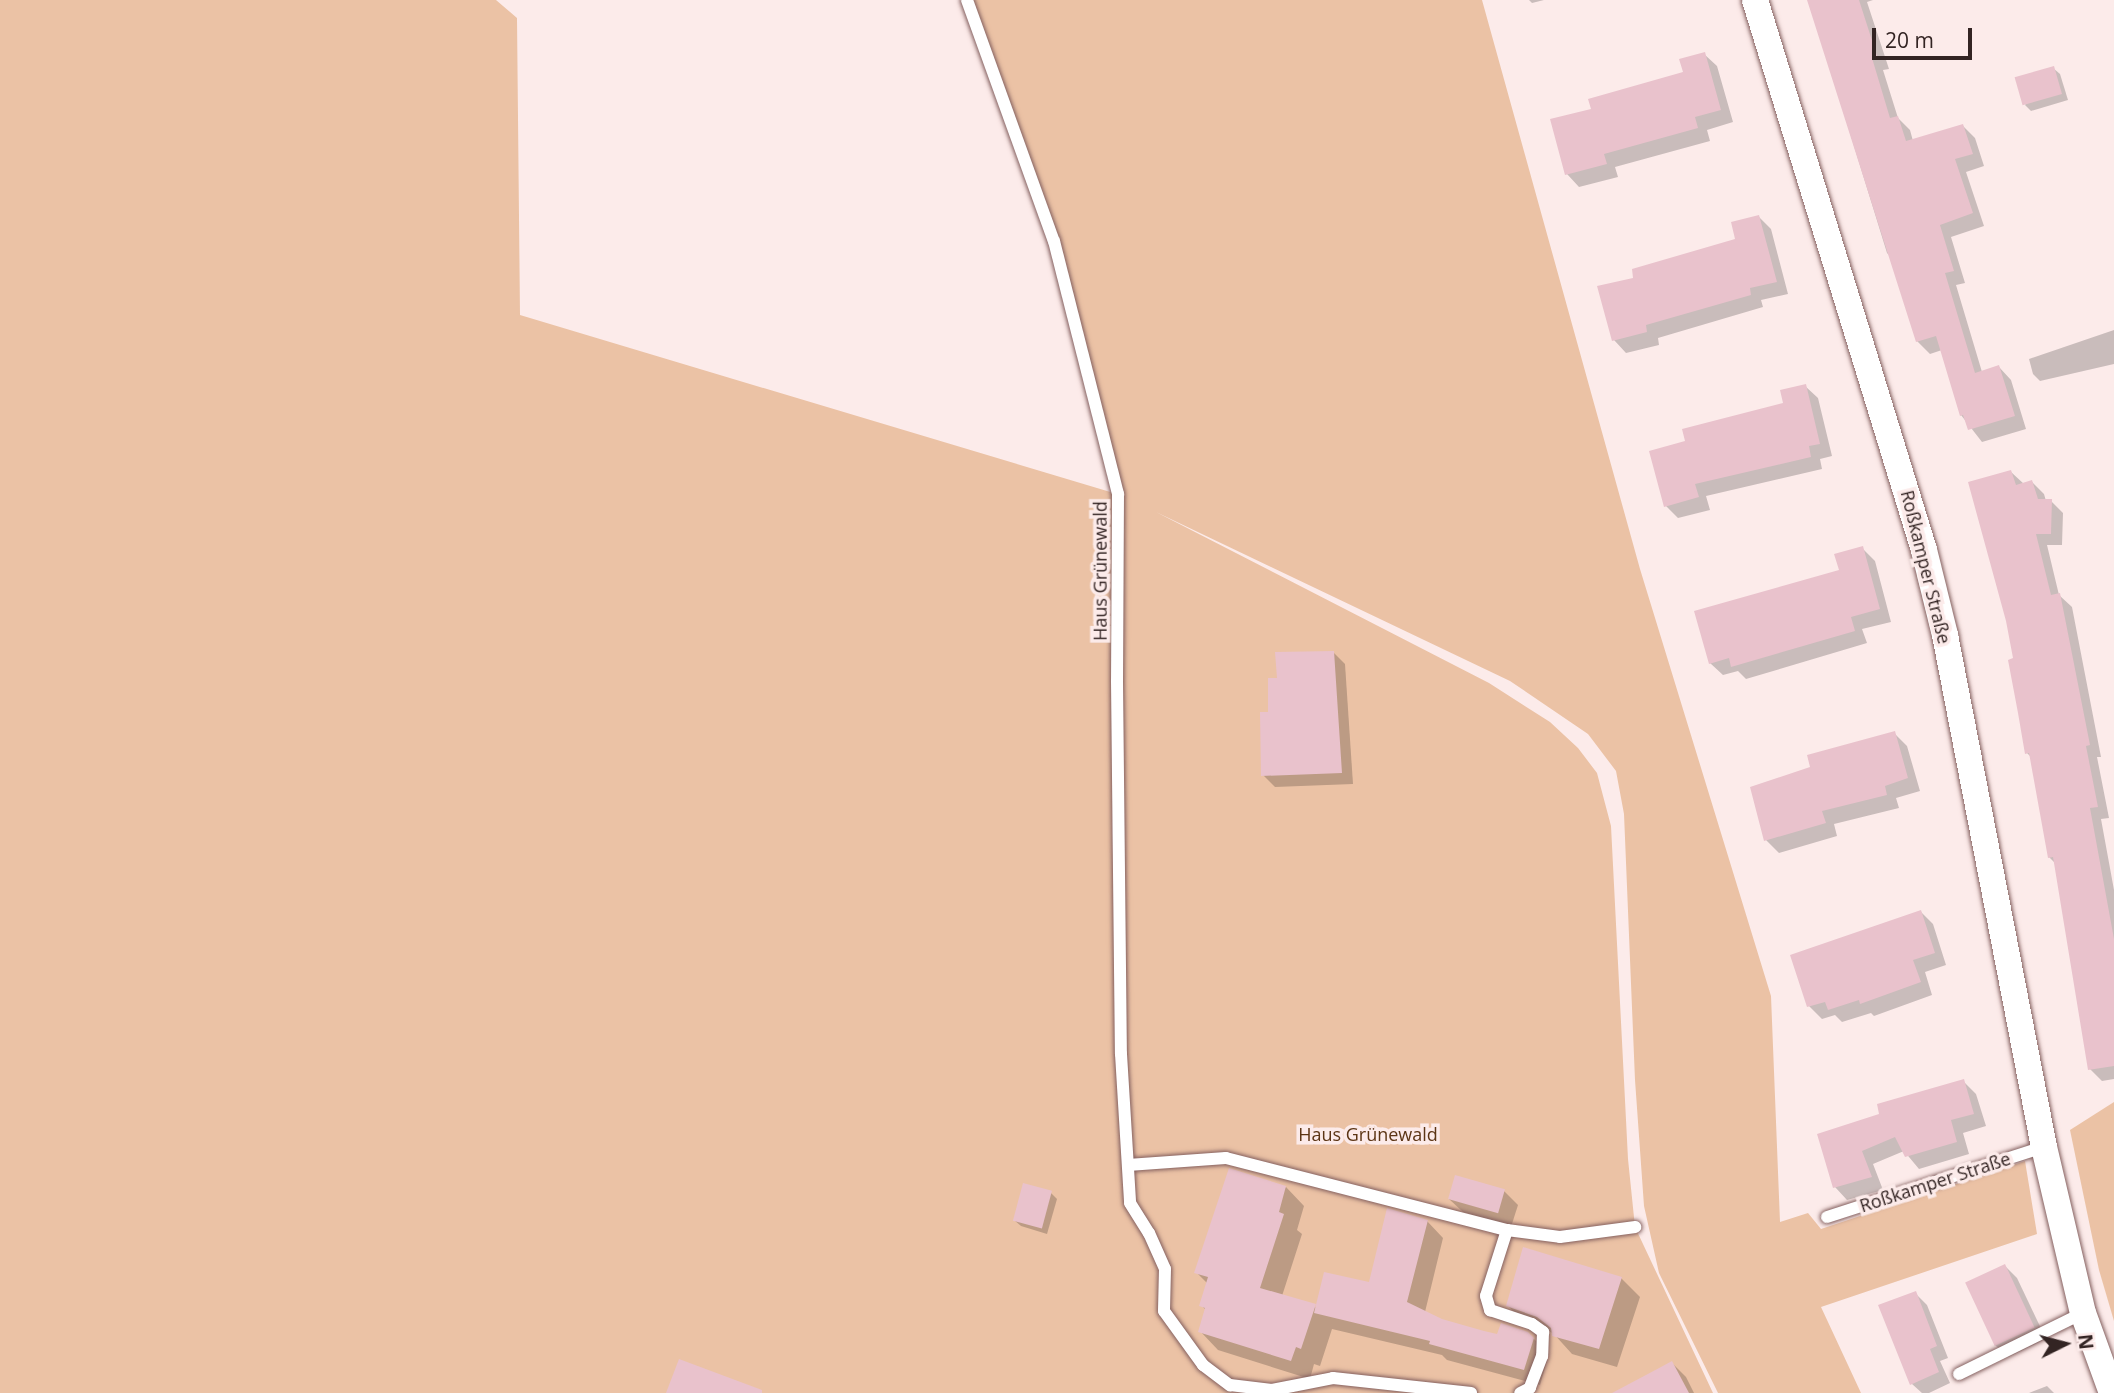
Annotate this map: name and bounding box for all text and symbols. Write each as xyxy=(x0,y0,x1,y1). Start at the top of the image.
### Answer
scale bar xyxy=(1876,14,1976,58)
text: 20 m xyxy=(1885,26,1934,54)
street label: Roßkamper Straße xyxy=(1896,488,1956,646)
street label: Haus Grünewald xyxy=(1089,501,1111,641)
park label: Haus Grünewald xyxy=(1298,1123,1438,1145)
street label: Roßkamper Straße xyxy=(1857,1147,2013,1217)
north arrow xyxy=(2030,1309,2100,1379)
text: N xyxy=(2072,1333,2100,1351)

